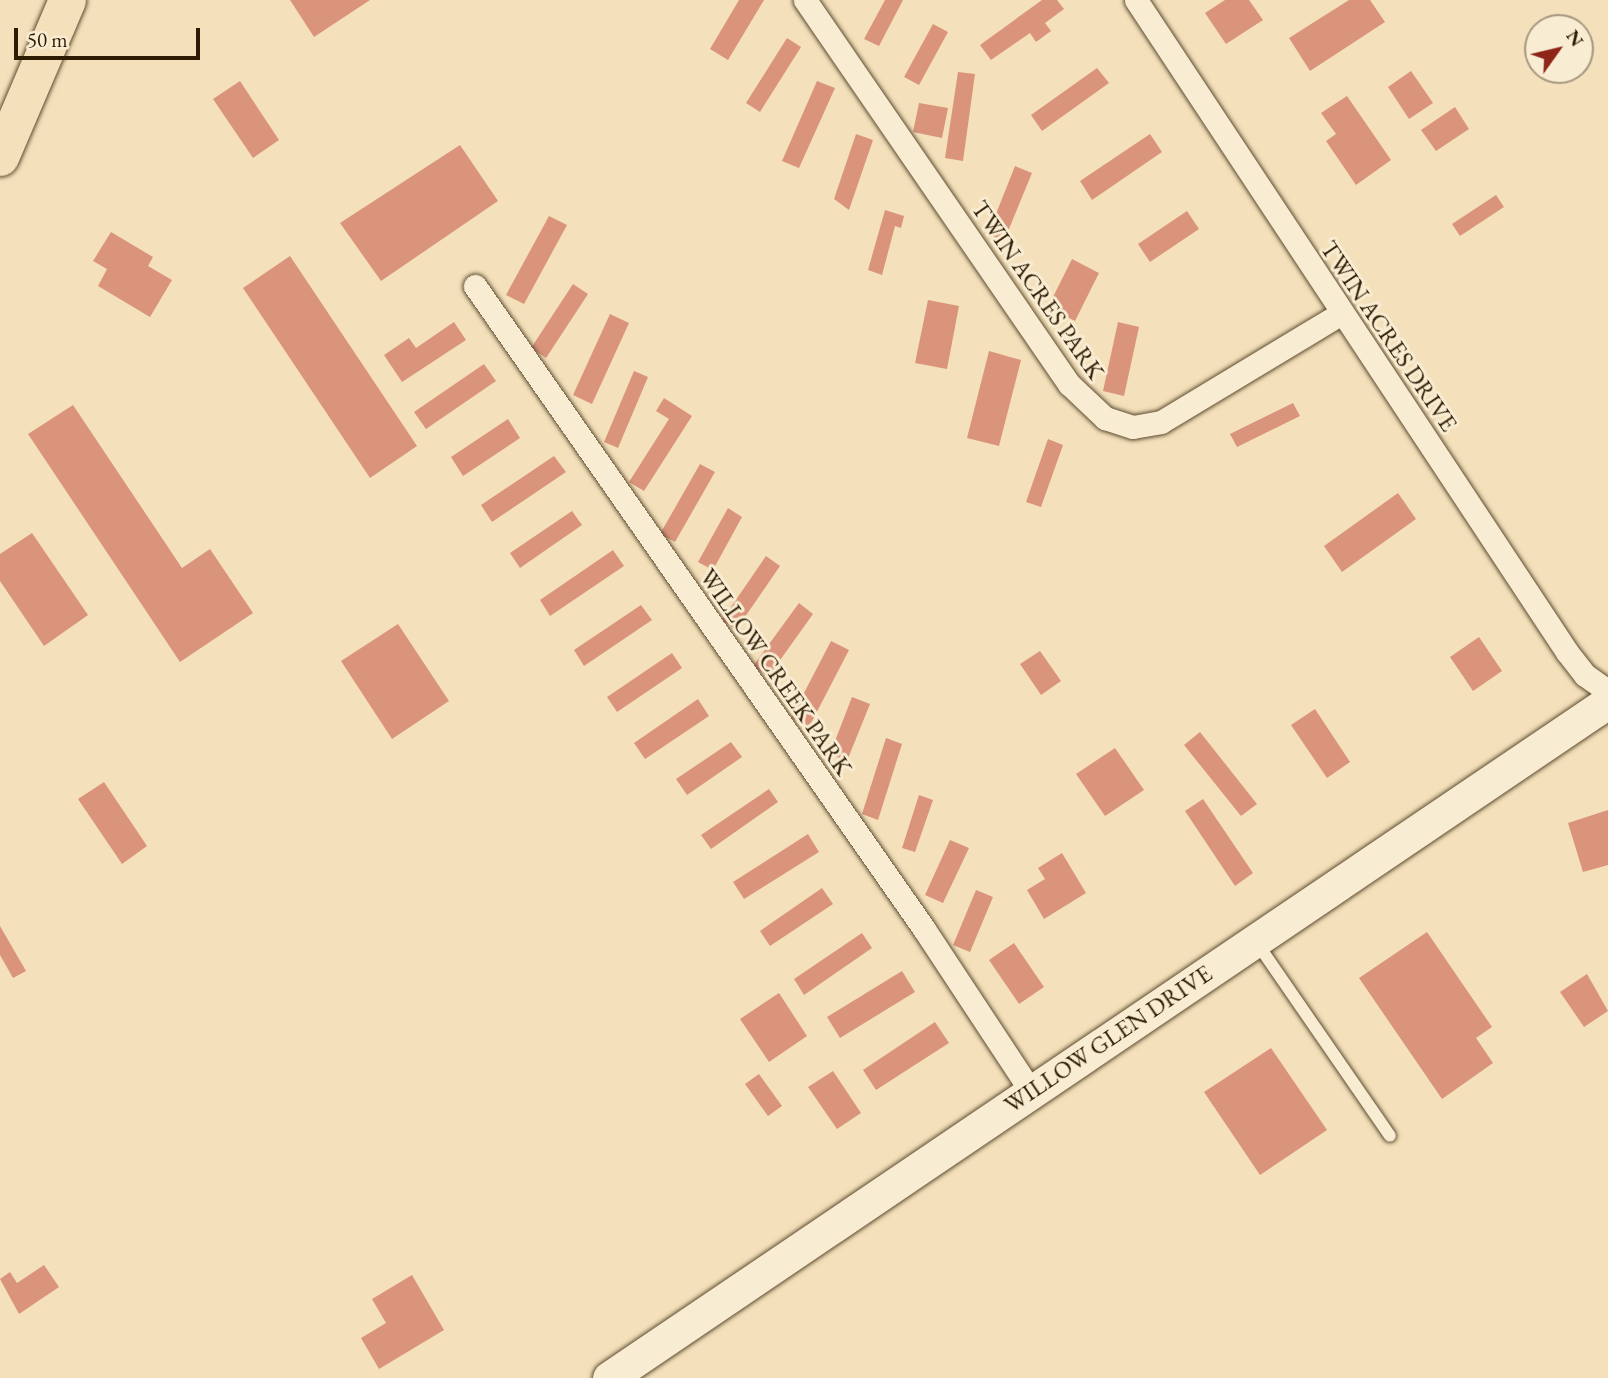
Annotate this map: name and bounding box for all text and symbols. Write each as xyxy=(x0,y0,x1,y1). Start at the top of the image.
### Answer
scale bar xyxy=(18,14,203,58)
north arrow xyxy=(1524,14,1594,84)
text: N xyxy=(1561,25,1590,51)
text: 50 m xyxy=(27,26,68,53)
street label: TWIN ACRES PARK xyxy=(965,195,1111,385)
street label: TWIN ACRES DRIVE xyxy=(1315,235,1463,437)
street label: WILLOW CREEK PARK xyxy=(694,563,858,781)
street label: WILLOW GLEN DRIVE xyxy=(999,959,1217,1119)

